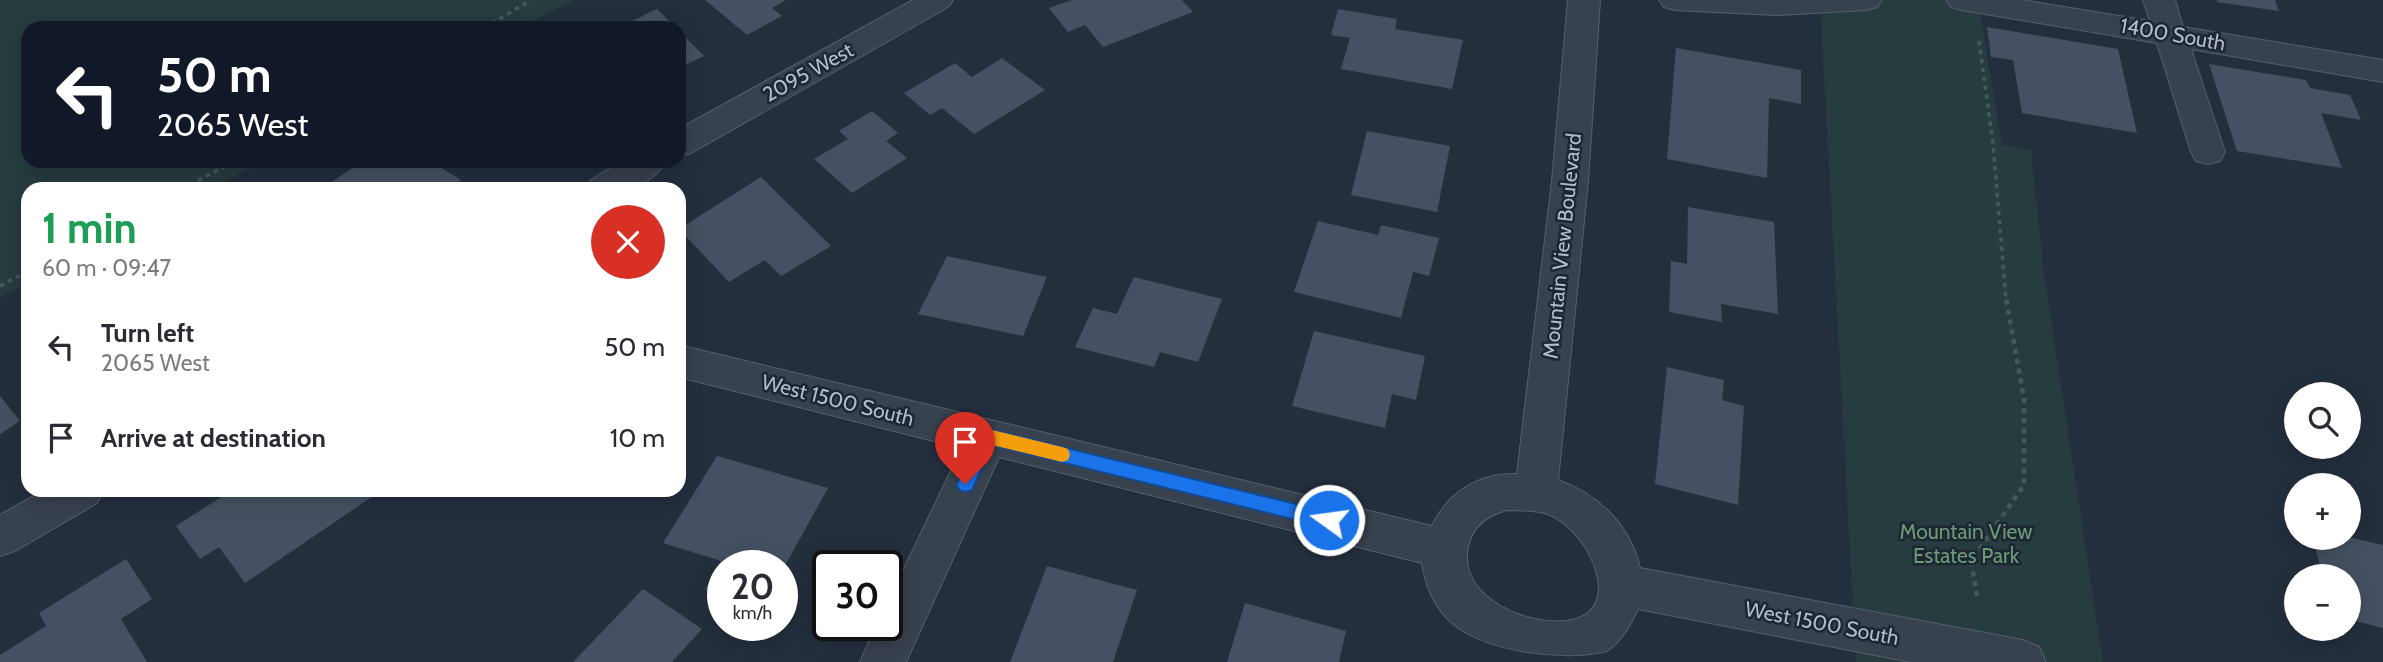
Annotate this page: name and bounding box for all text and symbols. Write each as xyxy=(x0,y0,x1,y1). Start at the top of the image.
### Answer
street label: 1400 South xyxy=(2118,12,2228,56)
street label: 2095 West xyxy=(759,37,857,107)
text: 50 m xyxy=(157,45,272,104)
icon: left xyxy=(42,49,133,140)
text: 2065 West xyxy=(157,105,308,144)
street label: Mountain View Boulevard xyxy=(1538,132,1586,360)
text: 1 min xyxy=(42,202,137,254)
button: close xyxy=(591,205,665,279)
text: 60 m · 09:47 xyxy=(42,254,171,282)
text: Turn left xyxy=(101,317,194,349)
icon: left xyxy=(42,328,80,366)
text: 50 m xyxy=(604,331,665,363)
text: 2065 West xyxy=(101,349,210,377)
street label: West 1500 South xyxy=(759,369,917,431)
map controls xyxy=(2284,382,2361,641)
button: search xyxy=(2284,382,2361,459)
pin xyxy=(935,412,995,484)
icon: arrive xyxy=(42,419,80,457)
text: Arrive at destination xyxy=(101,422,326,454)
text: 10 m xyxy=(610,422,665,454)
icon: arrive xyxy=(946,423,984,461)
button: + xyxy=(2284,473,2361,550)
position arrow xyxy=(1292,483,1366,557)
park label: Mountain View Estates Park xyxy=(1899,519,2033,568)
speed limit sign: 30 xyxy=(812,550,903,641)
button: − xyxy=(2284,564,2361,641)
text: 20 xyxy=(731,565,774,608)
street label: West 1500 South xyxy=(1743,596,1901,650)
text: km/h xyxy=(733,602,772,624)

